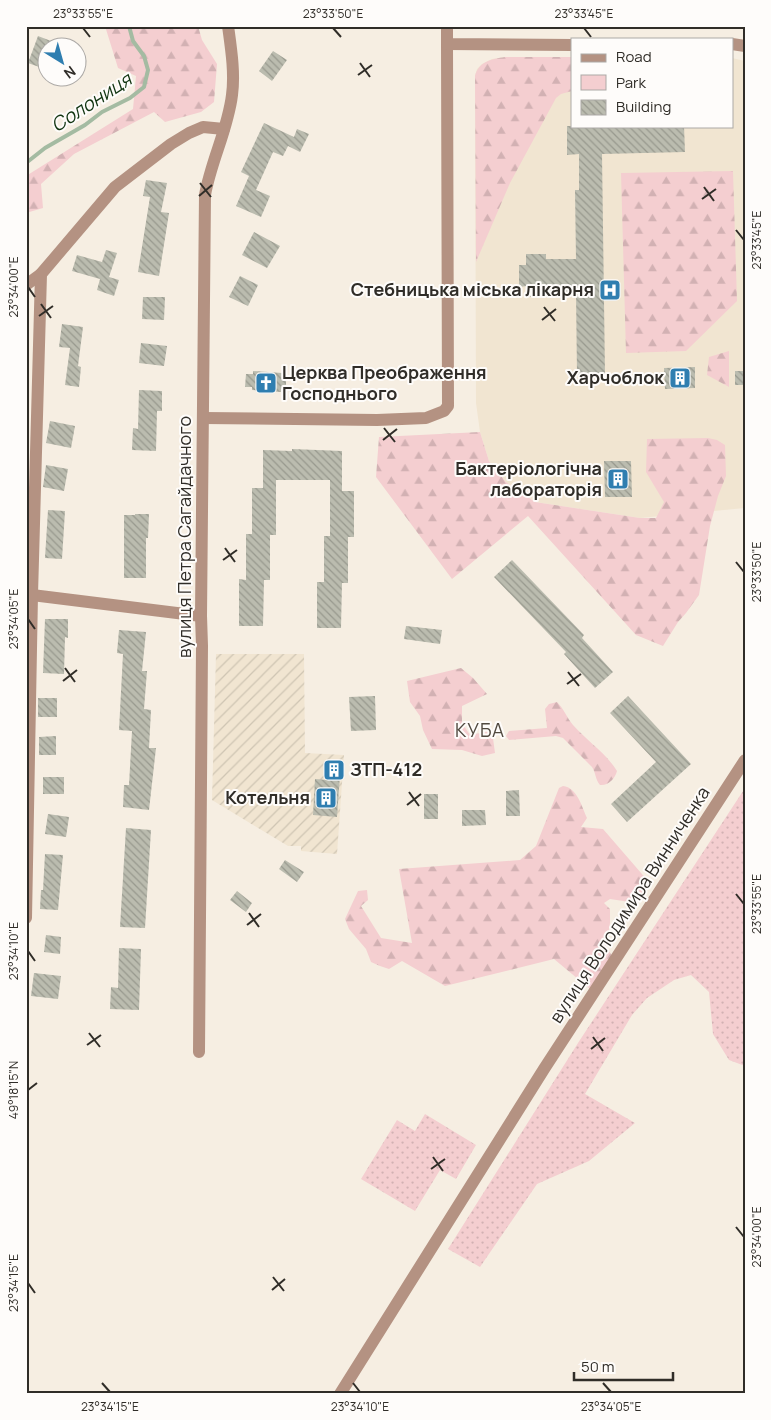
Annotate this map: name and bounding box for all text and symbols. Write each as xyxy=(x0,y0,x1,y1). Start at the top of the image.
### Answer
text: 23°33'55"E xyxy=(53,5,113,22)
text: 23°33'50"E xyxy=(303,5,363,22)
text: 23°33'45"E xyxy=(555,5,614,22)
north arrow xyxy=(38,38,88,88)
legend xyxy=(571,38,734,128)
text: Road xyxy=(616,46,652,67)
text: N xyxy=(60,62,80,83)
water label: Солониця xyxy=(46,65,138,138)
text: Park xyxy=(616,72,646,93)
text: Building xyxy=(616,96,671,117)
text: 23°33'45"E xyxy=(748,210,765,269)
text: 23°34'00"E xyxy=(5,256,22,317)
place label: Стебницька міська лікарня xyxy=(351,277,594,301)
hospital icon: Стебницька міська лікарня xyxy=(598,278,622,302)
place label: Церква Преображення Господнього xyxy=(282,360,487,405)
place label: Харчоблок xyxy=(567,365,665,389)
building icon: Харчоблок xyxy=(668,366,692,390)
church icon: Церква Преображення Господнього xyxy=(254,371,278,395)
street label: вулиця Петра Сагайдачного xyxy=(172,416,196,658)
place label: Бактеріологічна лабораторія xyxy=(455,456,602,501)
building icon: Бактеріологічна лабораторія xyxy=(606,467,630,491)
text: 23°33'50"E xyxy=(748,542,765,602)
text: 23°34'05"E xyxy=(5,589,22,649)
district label: КУБА xyxy=(455,717,505,743)
place label: ЗТП-412 xyxy=(350,757,422,781)
building icon: ЗТП-412 xyxy=(322,758,346,782)
street label: вулиця Володимира Винниченка xyxy=(544,782,715,1027)
place label: Котельня xyxy=(225,785,310,809)
building icon: Котельня xyxy=(314,786,338,810)
text: 23°33'55"E xyxy=(748,874,765,934)
text: 23°34'10"E xyxy=(5,922,22,980)
text: 49°18'15"N xyxy=(5,1061,22,1119)
text: 23°34'00"E xyxy=(748,1206,765,1267)
text: 23°34'15"E xyxy=(5,1254,22,1312)
scale bar xyxy=(574,1350,672,1382)
text: 50 m xyxy=(581,1356,615,1377)
text: 23°34'15"E xyxy=(81,1398,139,1415)
text: 23°34'10"E xyxy=(331,1398,389,1415)
text: 23°34'05"E xyxy=(581,1398,641,1415)

